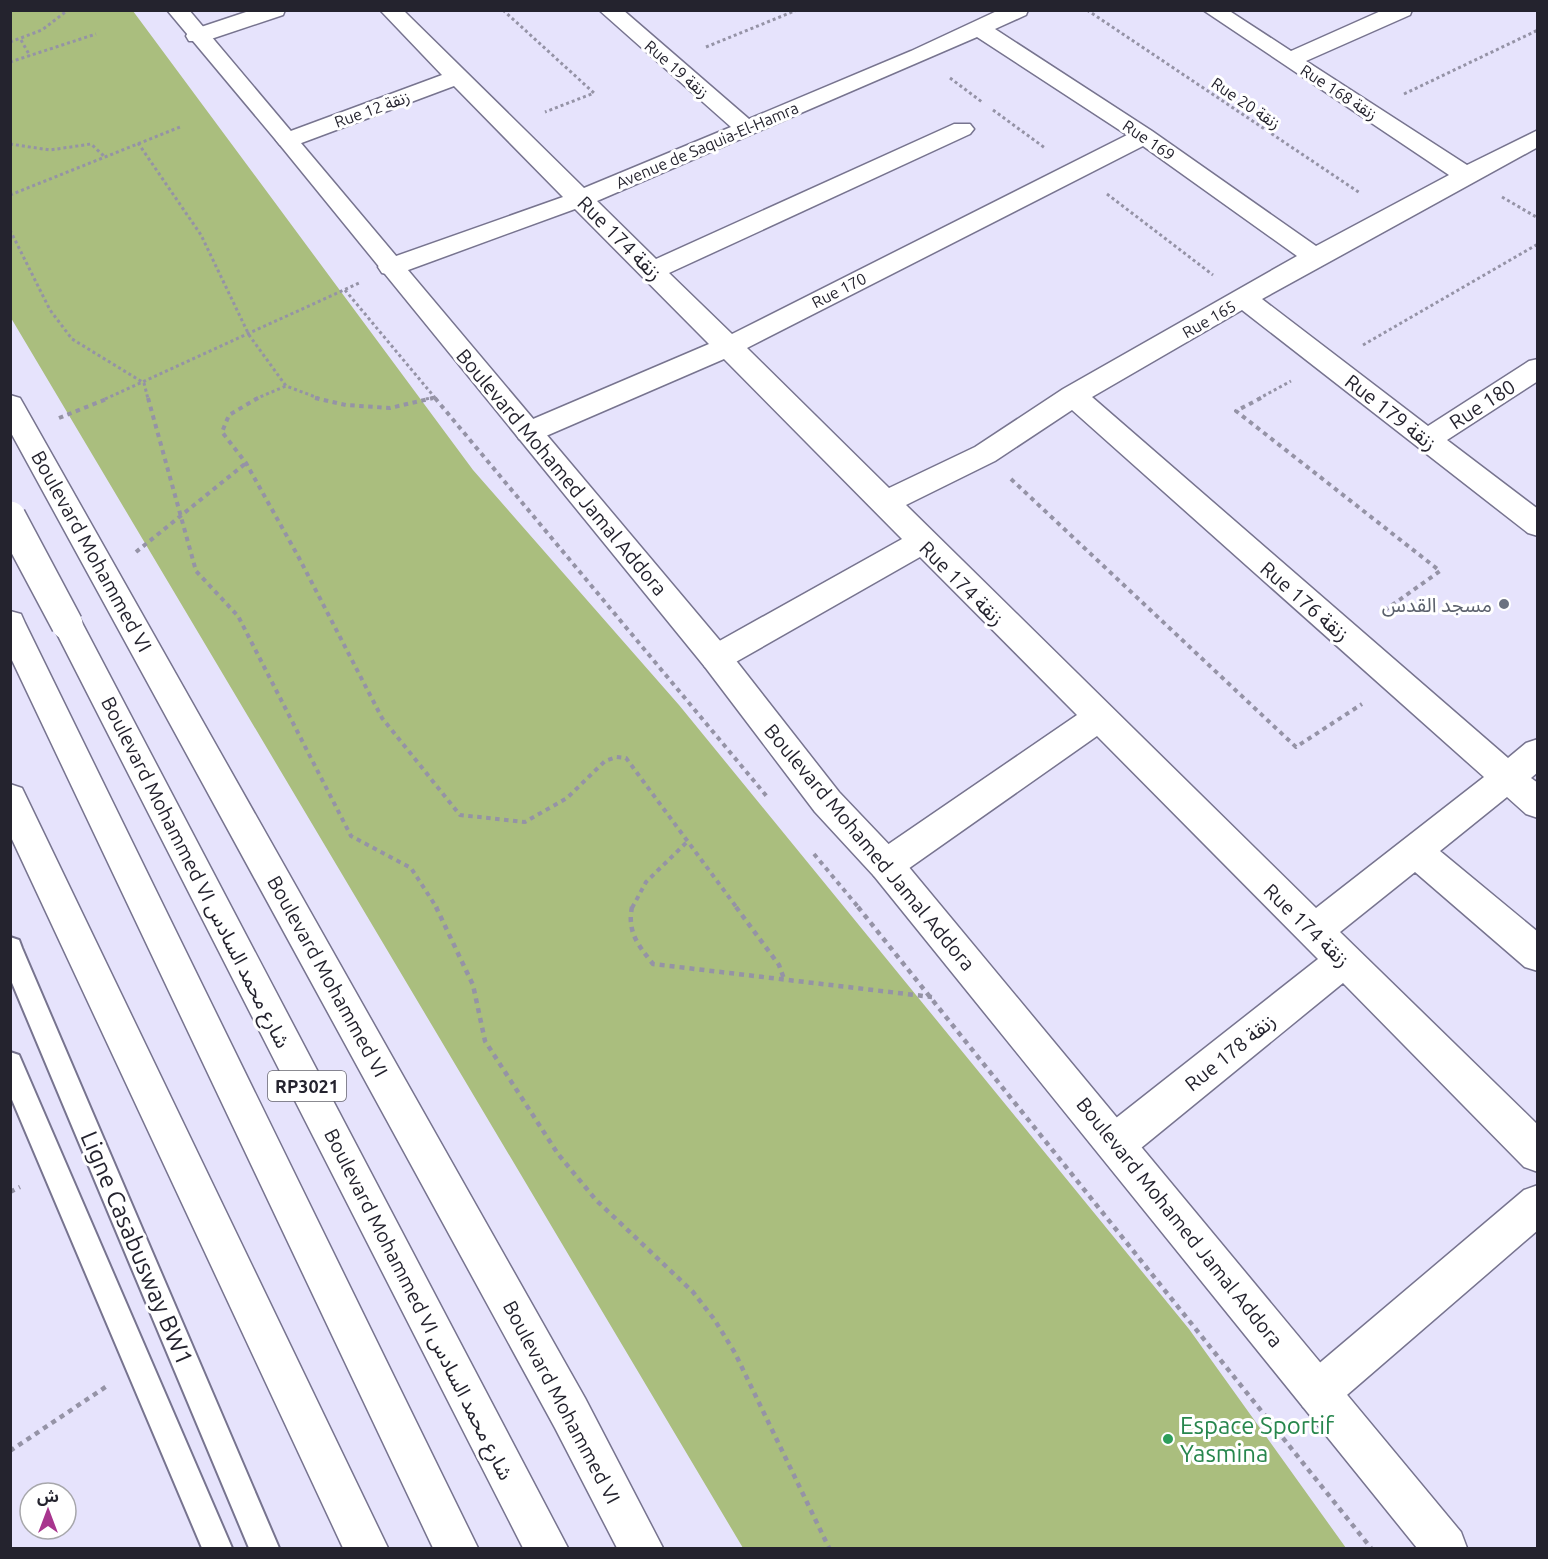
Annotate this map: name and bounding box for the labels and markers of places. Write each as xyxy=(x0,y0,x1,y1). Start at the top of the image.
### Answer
place label: مسجد القدس xyxy=(1382,593,1492,617)
marker: مسجد القدس xyxy=(1497,597,1511,611)
place label: Espace Sportif Yasmina xyxy=(1180,1412,1335,1467)
marker: Espace Sportif Yasmina xyxy=(1161,1432,1175,1446)

